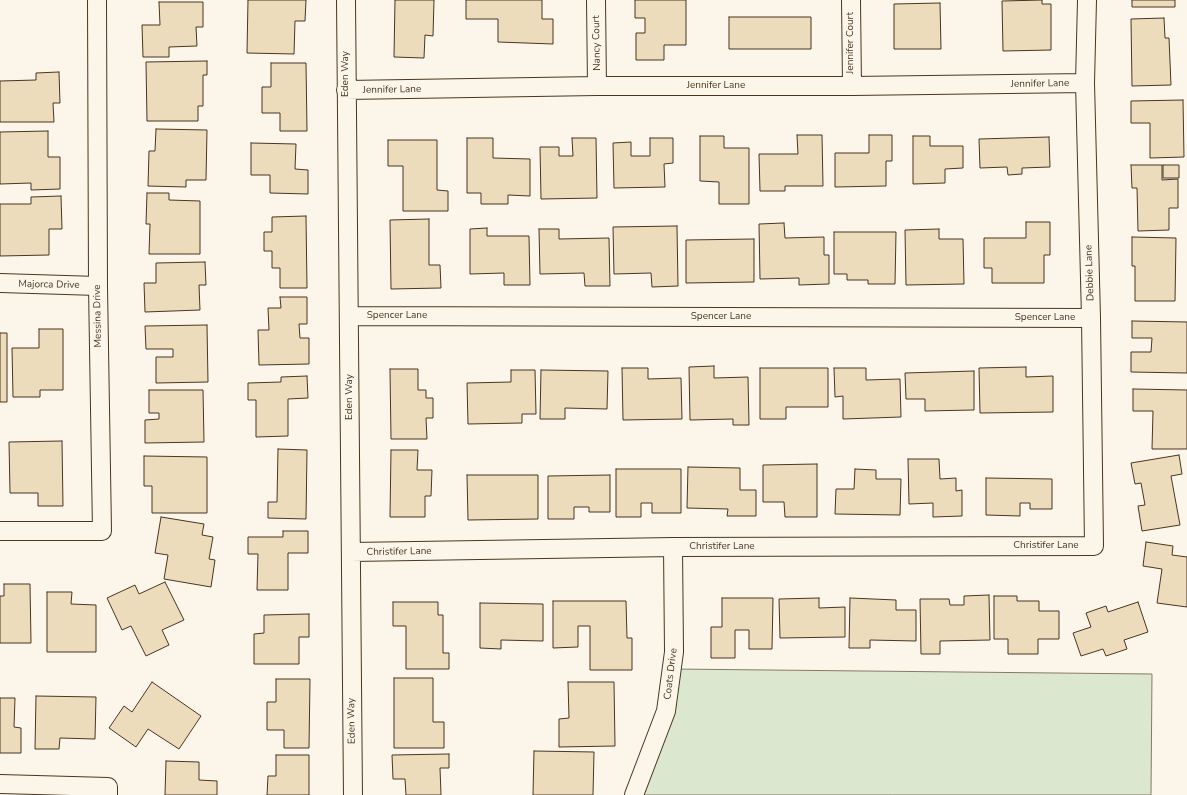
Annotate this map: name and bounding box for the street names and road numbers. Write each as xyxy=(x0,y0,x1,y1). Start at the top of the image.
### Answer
street label: Jennifer Court xyxy=(845,12,857,74)
street label: Nancy Court xyxy=(591,15,603,71)
street label: Eden Way xyxy=(340,51,352,97)
street label: Jennifer Lane xyxy=(1011,77,1069,91)
street label: Jennifer Lane xyxy=(687,80,745,92)
street label: Jennifer Lane xyxy=(363,83,421,97)
street label: Debbie Lane xyxy=(1083,245,1097,301)
street label: Majorca Drive xyxy=(18,278,80,292)
street label: Messina Drive xyxy=(91,284,105,348)
street label: Spencer Lane xyxy=(367,310,427,322)
street label: Spencer Lane xyxy=(691,311,751,323)
street label: Spencer Lane xyxy=(1015,312,1075,324)
street label: Eden Way xyxy=(344,374,356,420)
street label: Christifer Lane xyxy=(1013,540,1079,552)
street label: Christifer Lane xyxy=(689,541,755,553)
street label: Christifer Lane xyxy=(366,545,432,559)
street label: Coats Drive xyxy=(662,648,680,700)
street label: Eden Way xyxy=(346,698,358,744)

